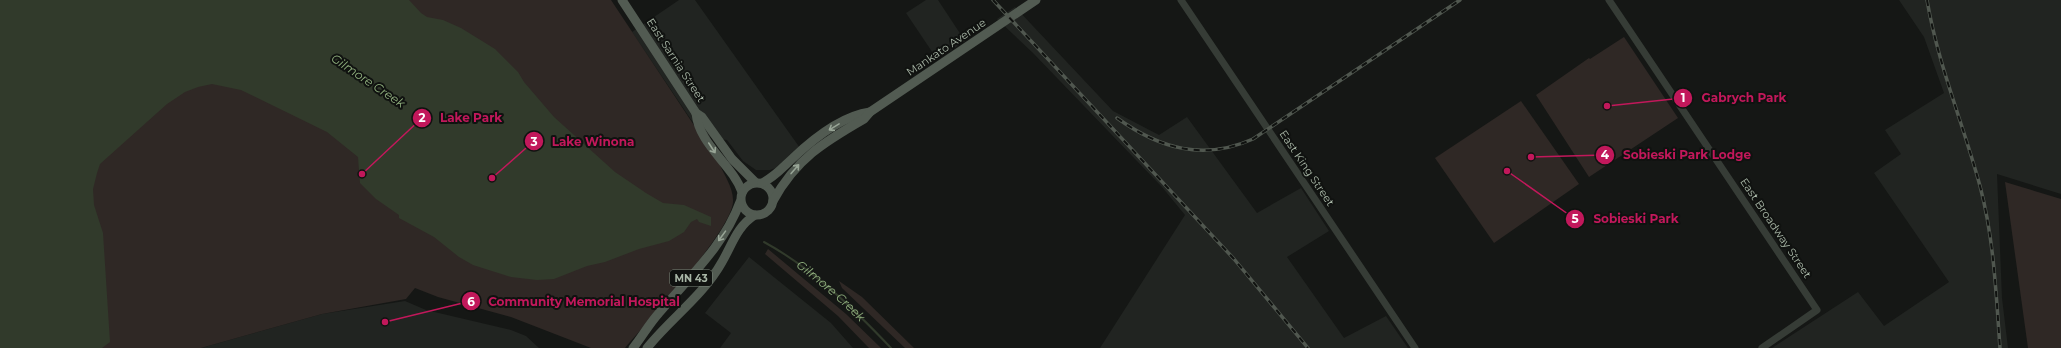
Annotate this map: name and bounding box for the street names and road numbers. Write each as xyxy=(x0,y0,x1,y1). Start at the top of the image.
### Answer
street label: East Sarnia Street xyxy=(644,15,709,105)
street label: Mankato Avenue xyxy=(904,15,989,79)
street label: East King Street xyxy=(1276,127,1338,209)
street label: East Broadway Street xyxy=(1737,175,1815,281)
road number: MN 43 xyxy=(670,270,712,286)

